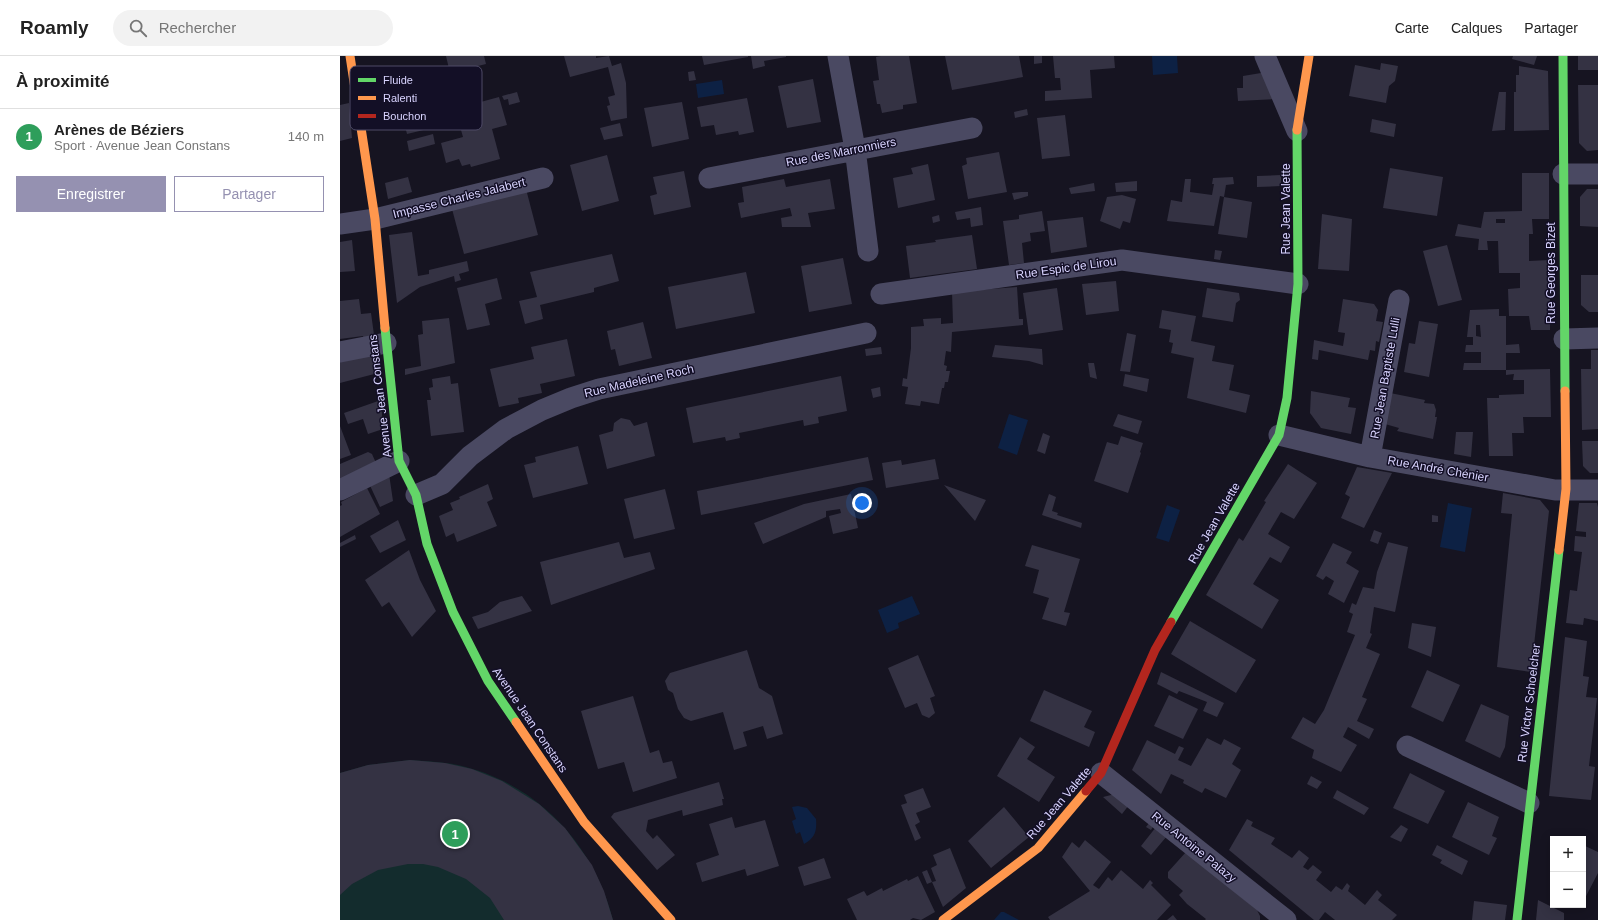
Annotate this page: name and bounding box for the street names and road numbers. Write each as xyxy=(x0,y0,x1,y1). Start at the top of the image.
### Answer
street label: Rue des Marronniers xyxy=(785,134,897,170)
street label: Rue Jean Valette xyxy=(1279,163,1293,255)
street label: Impasse Charles Jalabert xyxy=(391,175,527,221)
street label: Rue Georges Bizet xyxy=(1544,222,1558,324)
street label: Rue Espic de Lirou xyxy=(1015,254,1117,282)
street label: Rue Jean Baptiste Lulli xyxy=(1367,316,1403,440)
street label: Avenue Jean Constans xyxy=(366,334,394,458)
street label: Rue Madeleine Roch xyxy=(583,362,695,400)
street label: Rue André Chénier xyxy=(1387,453,1489,485)
street label: Rue Jean Valette xyxy=(1185,480,1243,566)
street label: Rue Victor Schoelcher xyxy=(1515,643,1543,763)
street label: Avenue Jean Constans xyxy=(490,665,570,775)
street label: Rue Jean Valette xyxy=(1024,764,1094,842)
street label: Rue Antoine Palazy xyxy=(1149,809,1239,885)

